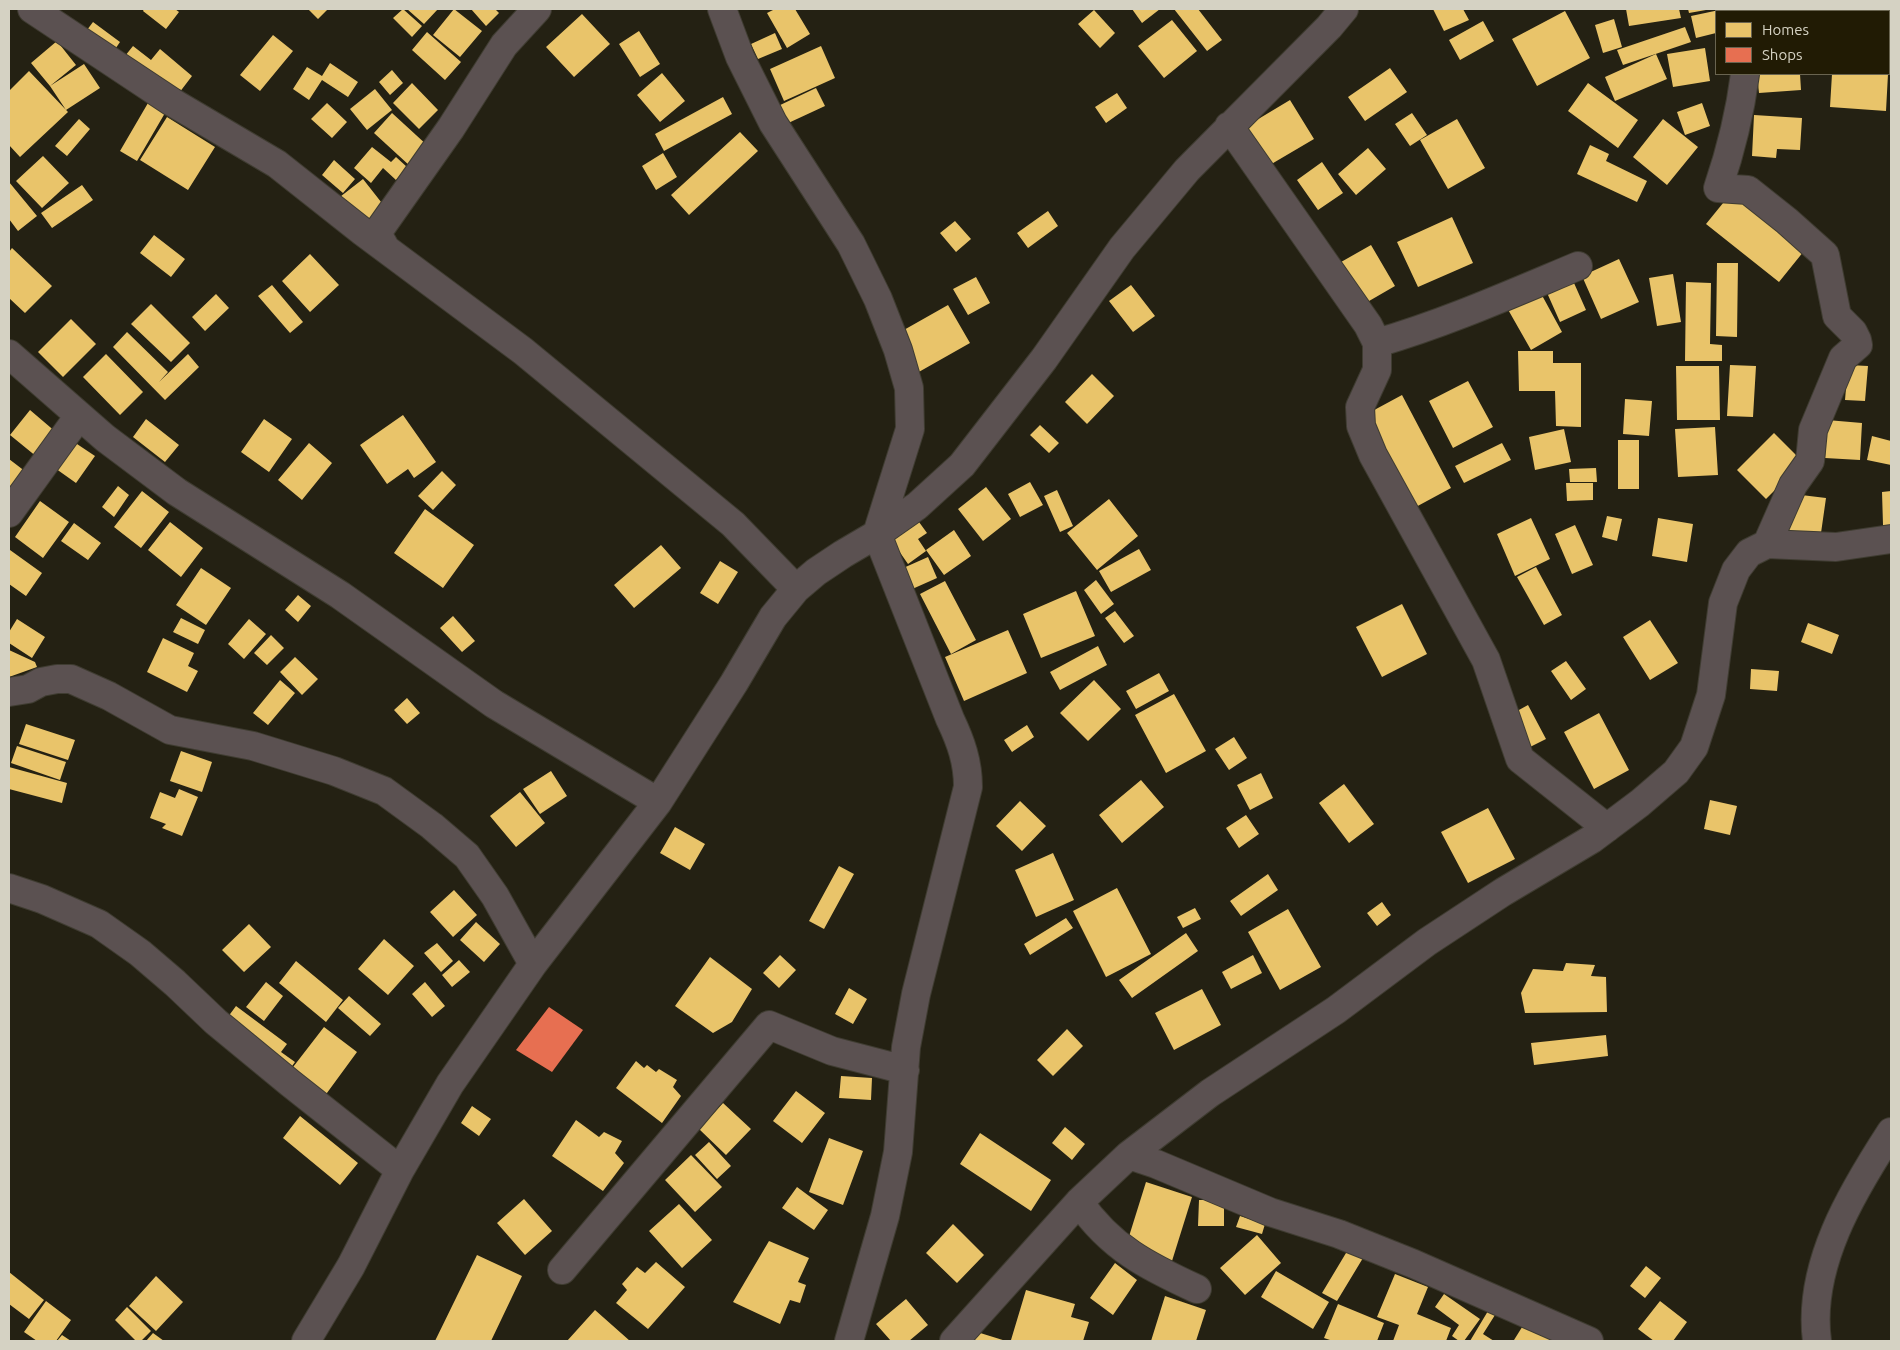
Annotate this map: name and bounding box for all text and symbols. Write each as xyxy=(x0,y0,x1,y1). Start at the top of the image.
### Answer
legend xyxy=(1715,10,1890,75)
text: Homes xyxy=(1762,21,1809,38)
text: Shops xyxy=(1762,46,1803,63)

